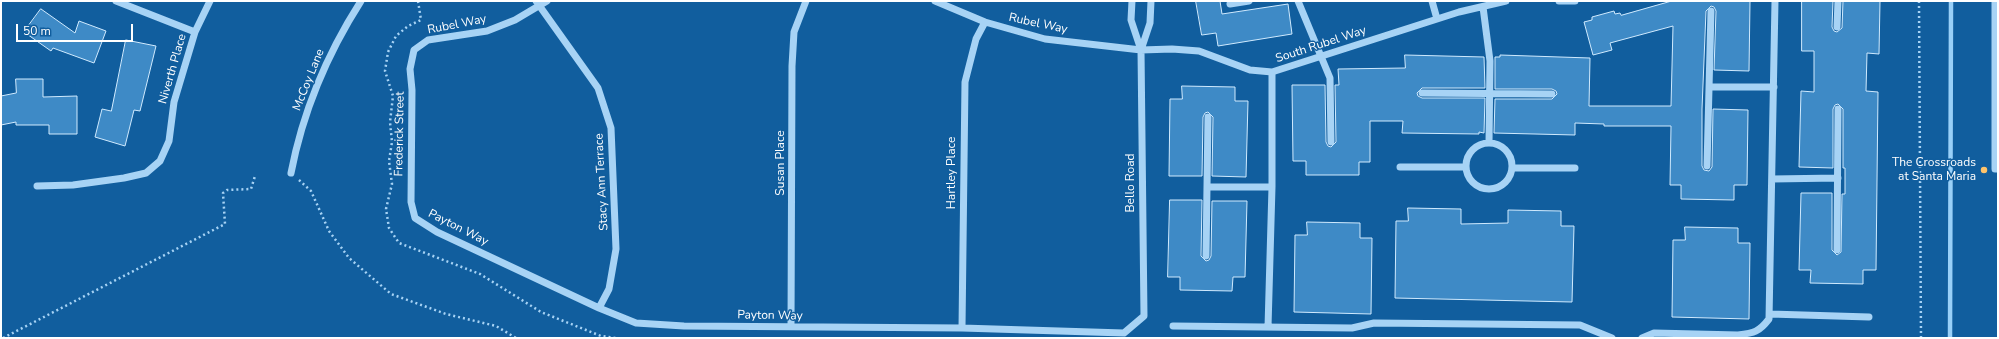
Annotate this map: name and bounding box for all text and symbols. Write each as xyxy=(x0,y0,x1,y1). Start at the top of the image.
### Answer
street label: Rubel Way xyxy=(1007,11,1069,37)
street label: Rubel Way xyxy=(426,12,488,38)
scale bar xyxy=(18,16,135,42)
text: 50 m xyxy=(23,23,51,39)
street label: South Rubel Way xyxy=(1274,24,1368,66)
street label: Niverth Place xyxy=(156,32,190,106)
street label: McCoy Lane xyxy=(290,47,328,113)
street label: Frederick Street xyxy=(392,91,408,177)
street label: Susan Place xyxy=(774,130,788,196)
street label: Stacy Ann Terrace xyxy=(592,133,612,231)
street label: Hartley Place xyxy=(945,137,959,209)
street label: Bello Road xyxy=(1124,153,1138,213)
place label: The Crossroads at Santa Maria xyxy=(1892,156,1976,184)
marker: The Crossroads at Santa Maria xyxy=(1979,165,1989,175)
street label: Payton Way xyxy=(426,207,490,249)
street label: Payton Way xyxy=(737,308,803,324)

